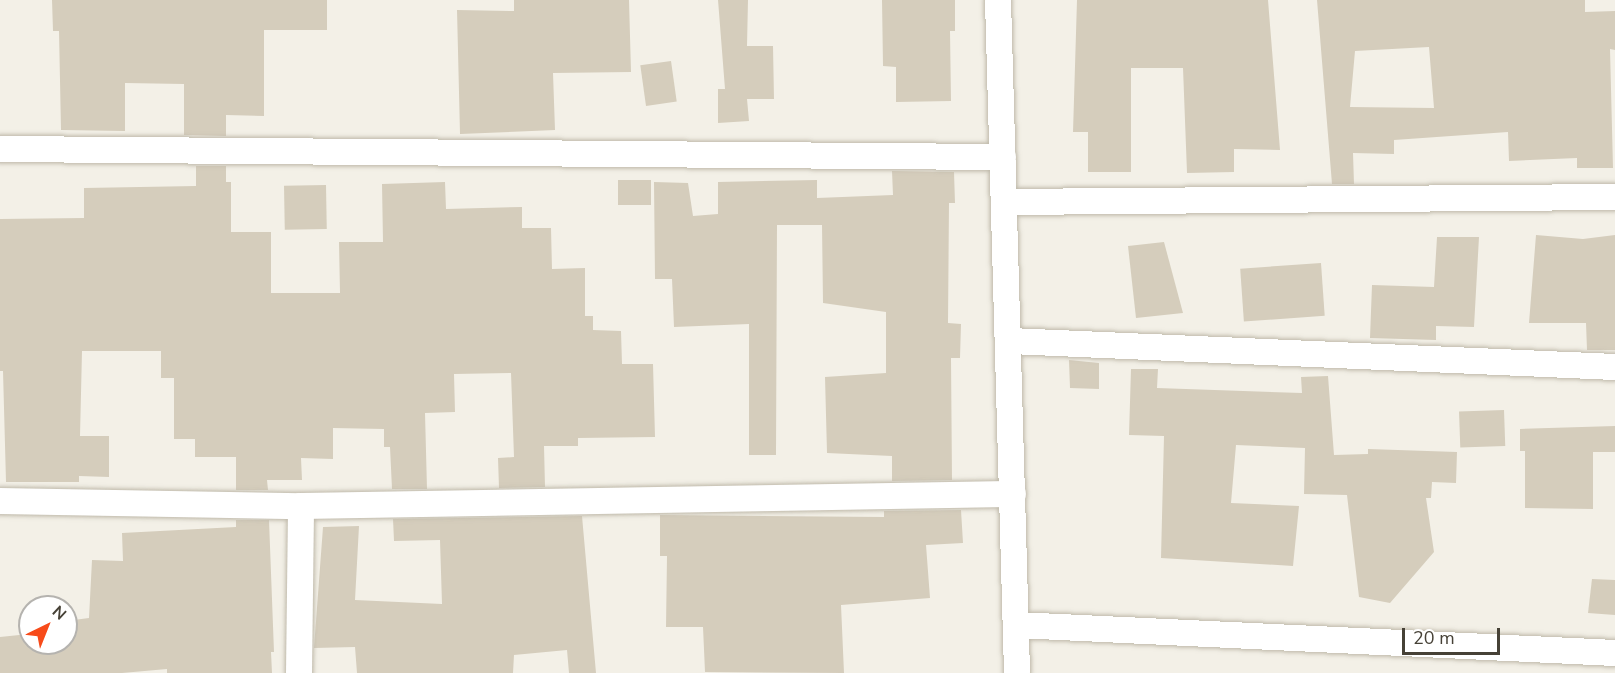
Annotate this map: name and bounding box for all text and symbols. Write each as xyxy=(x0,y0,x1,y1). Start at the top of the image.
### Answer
north arrow xyxy=(18,595,78,655)
text: N xyxy=(47,601,71,625)
scale bar xyxy=(1405,616,1502,654)
text: 20 m xyxy=(1413,626,1455,650)

